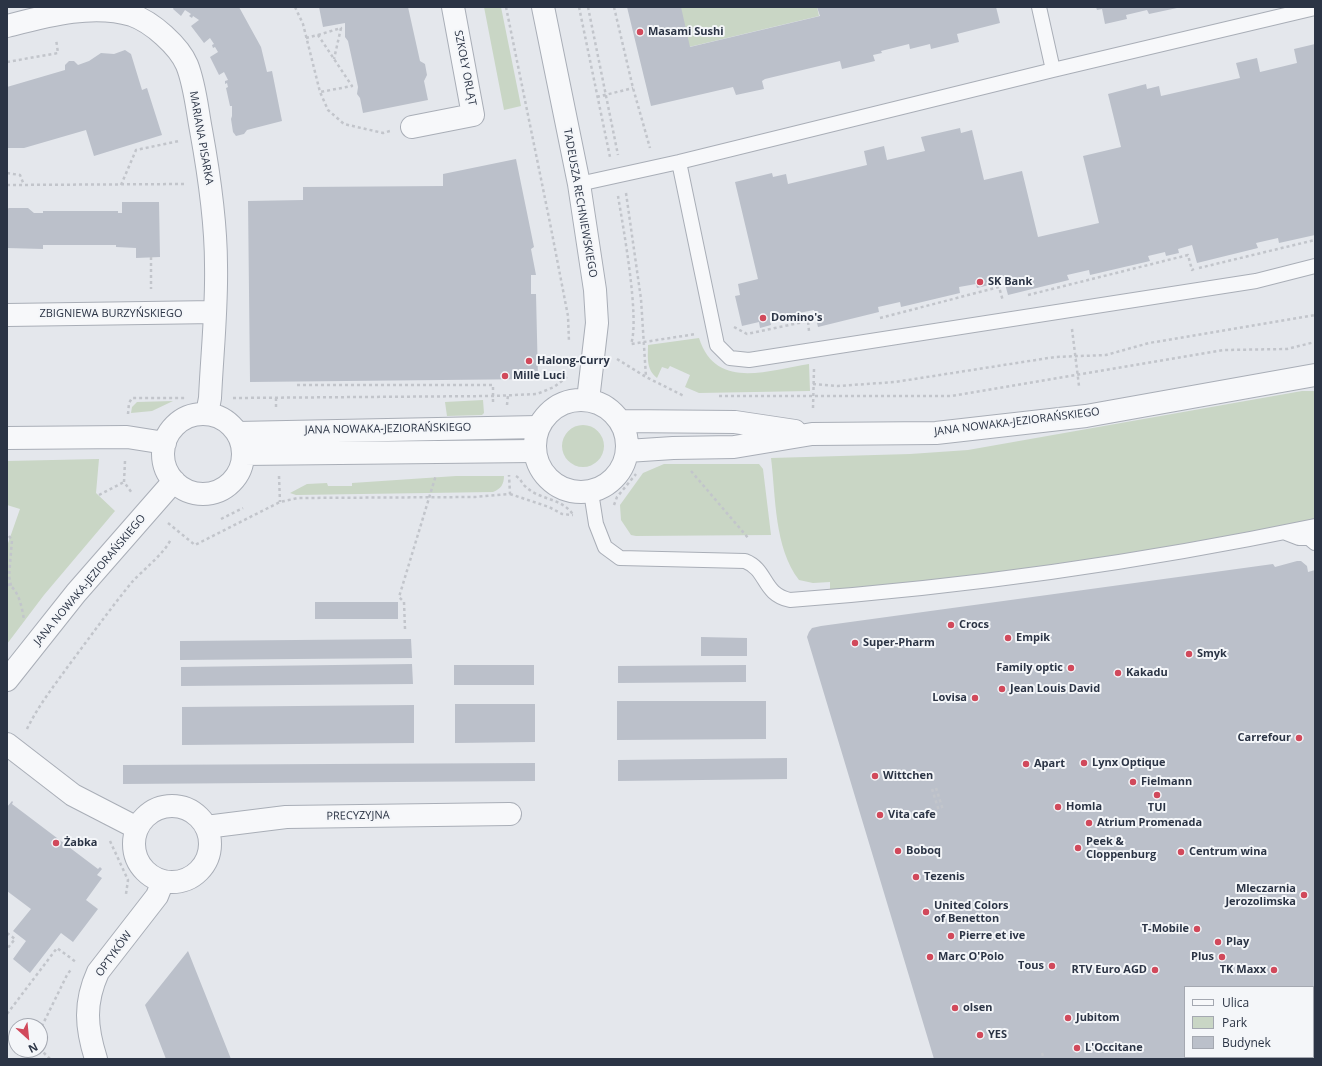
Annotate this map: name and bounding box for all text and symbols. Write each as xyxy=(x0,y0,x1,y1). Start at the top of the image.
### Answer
place label: Masami Sushi xyxy=(648,25,723,39)
marker: Masami Sushi xyxy=(635,27,645,37)
street label: SZKOŁY ORLĄT xyxy=(451,29,479,107)
street label: MARIANA PISARKA xyxy=(186,90,216,186)
street label: TADEUSZA RECHNIEWSKIEGO xyxy=(560,127,600,279)
place label: SK Bank xyxy=(988,275,1032,289)
marker: SK Bank xyxy=(975,277,985,287)
street label: ZBIGNIEWA BURZYŃSKIEGO xyxy=(39,307,183,321)
place label: Domino's xyxy=(771,311,823,325)
marker: Domino's xyxy=(758,313,768,323)
place label: Halong-Curry xyxy=(537,354,610,368)
marker: Halong-Curry xyxy=(524,356,534,366)
place label: Mille Luci xyxy=(513,369,565,383)
marker: Mille Luci xyxy=(500,371,510,381)
street label: JANA NOWAKA-JEZIORAŃSKIEGO xyxy=(933,405,1101,439)
street label: JANA NOWAKA-JEZIORAŃSKIEGO xyxy=(305,421,471,437)
street label: JANA NOWAKA-JEZIORAŃSKIEGO xyxy=(31,512,149,648)
place label: Crocs xyxy=(959,618,989,632)
marker: Crocs xyxy=(946,620,956,630)
place label: Empik xyxy=(1016,631,1050,645)
marker: Empik xyxy=(1003,633,1013,643)
place label: Super-Pharm xyxy=(863,636,935,650)
marker: Super-Pharm xyxy=(850,638,860,648)
place label: Smyk xyxy=(1197,647,1227,661)
marker: Smyk xyxy=(1184,649,1194,659)
place label: Family optic xyxy=(996,661,1063,675)
marker: Family optic xyxy=(1066,663,1076,673)
place label: Kakadu xyxy=(1126,666,1168,680)
marker: Kakadu xyxy=(1113,668,1123,678)
place label: Jean Louis David xyxy=(1010,682,1100,696)
marker: Jean Louis David xyxy=(997,684,1007,694)
place label: Lovisa xyxy=(932,691,967,705)
marker: Lovisa xyxy=(970,693,980,703)
place label: Carrefour xyxy=(1238,731,1291,745)
marker: Carrefour xyxy=(1294,733,1304,743)
place label: Lynx Optique xyxy=(1092,756,1165,770)
place label: Apart xyxy=(1034,757,1065,771)
marker: Lynx Optique xyxy=(1079,758,1089,768)
marker: Apart xyxy=(1021,759,1031,769)
place label: Wittchen xyxy=(883,769,933,783)
marker: Wittchen xyxy=(870,771,880,781)
place label: Fielmann xyxy=(1141,775,1192,789)
marker: Fielmann xyxy=(1128,777,1138,787)
marker: TUI xyxy=(1152,790,1162,800)
place label: Homla xyxy=(1066,800,1102,814)
place label: TUI xyxy=(1148,801,1166,815)
marker: Homla xyxy=(1053,802,1063,812)
place label: Vita cafe xyxy=(888,808,936,822)
street label: PRECYZYJNA xyxy=(326,809,390,823)
marker: Vita cafe xyxy=(875,810,885,820)
place label: Atrium Promenada xyxy=(1097,816,1202,830)
marker: Atrium Promenada xyxy=(1084,818,1094,828)
place label: Peek & Cloppenburg xyxy=(1086,835,1156,861)
place label: Żabka xyxy=(64,836,97,850)
marker: Żabka xyxy=(51,838,61,848)
marker: Peek & Cloppenburg xyxy=(1073,843,1083,853)
place label: Boboq xyxy=(906,844,941,858)
place label: Centrum wina xyxy=(1189,845,1267,859)
marker: Boboq xyxy=(893,846,903,856)
marker: Centrum wina xyxy=(1176,847,1186,857)
place label: Tezenis xyxy=(924,870,965,884)
marker: Tezenis xyxy=(911,872,921,882)
place label: Mleczarnia Jerozolimska xyxy=(1225,882,1296,908)
marker: Mleczarnia Jerozolimska xyxy=(1299,890,1309,900)
place label: United Colors of Benetton xyxy=(934,899,1008,925)
marker: United Colors of Benetton xyxy=(921,907,931,917)
place label: T-Mobile xyxy=(1142,922,1189,936)
marker: T-Mobile xyxy=(1192,924,1202,934)
street label: OPTYKÓW xyxy=(93,929,135,979)
place label: Pierre et ive xyxy=(959,929,1025,943)
marker: Pierre et ive xyxy=(946,931,956,941)
place label: Play xyxy=(1226,935,1249,949)
marker: Play xyxy=(1213,937,1223,947)
place label: Marc O'Polo xyxy=(938,950,1004,964)
place label: Plus xyxy=(1191,950,1214,964)
marker: Marc O'Polo xyxy=(925,952,935,962)
marker: Plus xyxy=(1217,952,1227,962)
place label: Tous xyxy=(1018,959,1044,973)
marker: Tous xyxy=(1047,961,1057,971)
place label: RTV Euro AGD xyxy=(1072,963,1147,977)
place label: TK Maxx xyxy=(1220,963,1266,977)
marker: RTV Euro AGD xyxy=(1150,965,1160,975)
marker: TK Maxx xyxy=(1269,965,1279,975)
legend xyxy=(1184,986,1314,1058)
text: Ulica xyxy=(1222,994,1249,1011)
place label: olsen xyxy=(963,1001,992,1015)
marker: olsen xyxy=(950,1003,960,1013)
place label: Jubitom xyxy=(1076,1011,1120,1025)
marker: Jubitom xyxy=(1063,1013,1073,1023)
text: Park xyxy=(1222,1014,1247,1031)
north arrow xyxy=(8,1018,48,1058)
place label: YES xyxy=(988,1028,1007,1042)
marker: YES xyxy=(975,1030,985,1040)
text: Budynek xyxy=(1222,1034,1271,1051)
text: N xyxy=(26,1040,41,1057)
place label: L'Occitane xyxy=(1085,1041,1143,1055)
marker: L'Occitane xyxy=(1072,1043,1082,1053)

